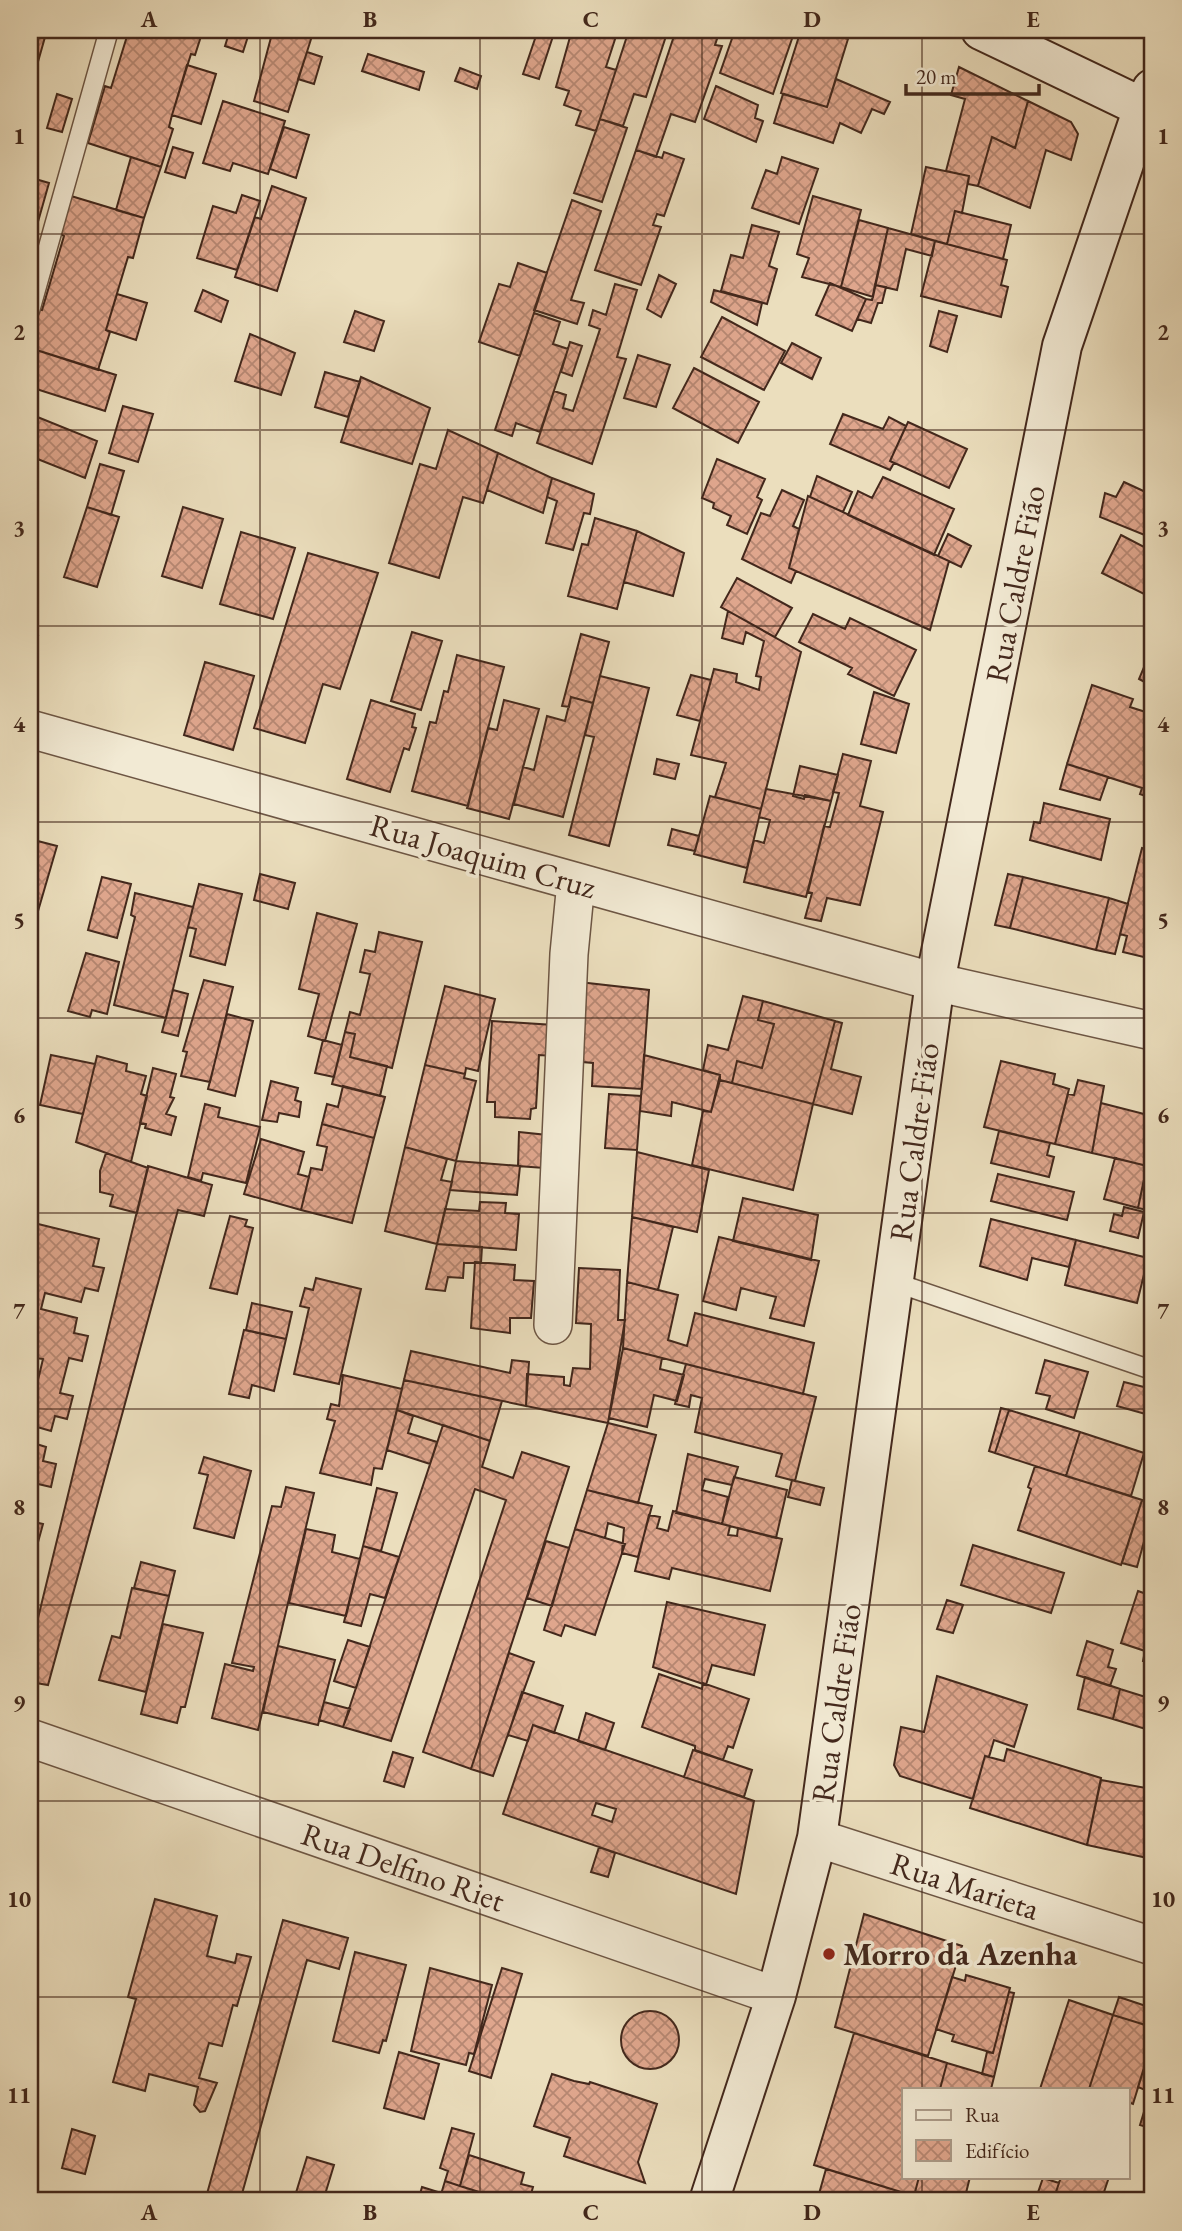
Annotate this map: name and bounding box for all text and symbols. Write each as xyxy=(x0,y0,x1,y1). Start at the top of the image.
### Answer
text: A xyxy=(140,4,158,34)
text: B xyxy=(363,4,377,34)
text: C xyxy=(583,4,599,34)
text: D xyxy=(803,4,821,34)
text: E xyxy=(1026,4,1040,34)
scale bar xyxy=(906,52,1038,96)
text: 20 m xyxy=(916,63,957,90)
text: 1 xyxy=(13,121,25,151)
text: 1 xyxy=(1157,121,1169,151)
text: 2 xyxy=(13,317,25,347)
text: 2 xyxy=(1157,317,1169,347)
street label: Rua Caldre Fião xyxy=(975,482,1055,686)
text: 3 xyxy=(13,513,25,543)
text: 3 xyxy=(1157,513,1169,543)
text: 4 xyxy=(13,709,26,739)
text: 4 xyxy=(1157,709,1170,739)
street label: Rua Joaquim Cruz xyxy=(365,804,601,908)
text: 5 xyxy=(13,905,25,935)
text: 5 xyxy=(1157,905,1169,935)
street label: Rua Caldre Fião xyxy=(879,1040,949,1244)
text: 6 xyxy=(13,1100,25,1130)
text: 6 xyxy=(1157,1100,1169,1130)
text: 7 xyxy=(13,1296,26,1326)
text: 7 xyxy=(1157,1296,1170,1326)
text: 8 xyxy=(13,1492,25,1522)
text: 8 xyxy=(1157,1492,1169,1522)
street label: Rua Caldre Fião xyxy=(801,1601,871,1805)
text: 9 xyxy=(13,1688,25,1718)
text: 9 xyxy=(1157,1688,1169,1718)
street label: Rua Delfino Riet xyxy=(296,1813,510,1921)
street label: Rua Marieta xyxy=(885,1842,1045,1930)
text: 10 xyxy=(7,1884,31,1914)
text: 10 xyxy=(1151,1884,1175,1914)
place label: Morro da Azenha xyxy=(843,1933,1078,1975)
marker: Morro da Azenha xyxy=(821,1946,837,1962)
text: 11 xyxy=(7,2080,31,2110)
text: 11 xyxy=(1151,2080,1175,2110)
legend xyxy=(902,2088,1130,2178)
text: Rua xyxy=(965,2101,1000,2128)
text: Edifício xyxy=(965,2137,1029,2164)
text: A xyxy=(140,2197,158,2227)
text: B xyxy=(363,2197,377,2227)
text: C xyxy=(583,2197,599,2227)
text: D xyxy=(803,2197,821,2227)
text: E xyxy=(1026,2197,1040,2227)

